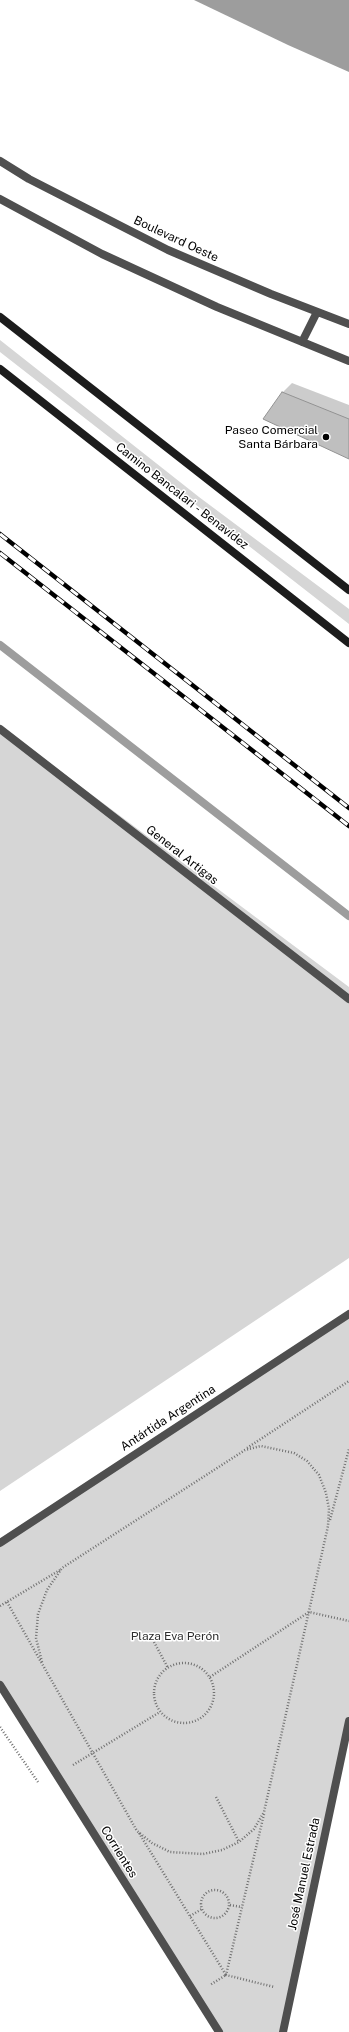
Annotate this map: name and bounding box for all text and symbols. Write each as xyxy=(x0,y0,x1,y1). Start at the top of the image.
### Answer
street label: Boulevard Oeste xyxy=(131,213,221,265)
place label: Paseo Comercial Santa Bárbara xyxy=(225,423,318,451)
marker: Paseo Comercial Santa Bárbara xyxy=(321,432,331,442)
street label: Camino Bancalari - Benavídez xyxy=(113,440,251,552)
street label: General Artigas xyxy=(143,822,221,888)
street label: Antártida Argentina xyxy=(118,1382,218,1454)
park label: Plaza Eva Perón xyxy=(131,1629,219,1643)
street label: José Manuel Estrada xyxy=(285,1817,323,1931)
street label: Corrientes xyxy=(97,1824,141,1880)

